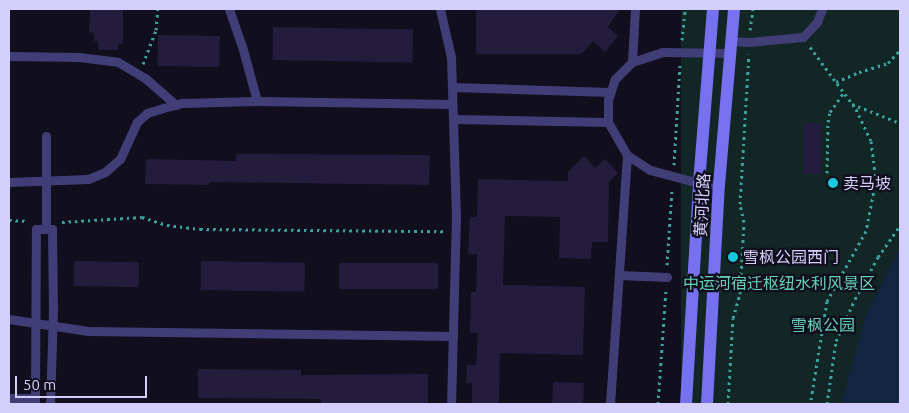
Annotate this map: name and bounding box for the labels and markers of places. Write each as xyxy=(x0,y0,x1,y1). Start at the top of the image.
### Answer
place label: 卖马坡 xyxy=(843,173,891,193)
marker: 卖马坡 xyxy=(827,177,839,189)
place label: 雪枫公园西门 xyxy=(743,247,839,267)
marker: 雪枫公园西门 xyxy=(727,251,739,263)

